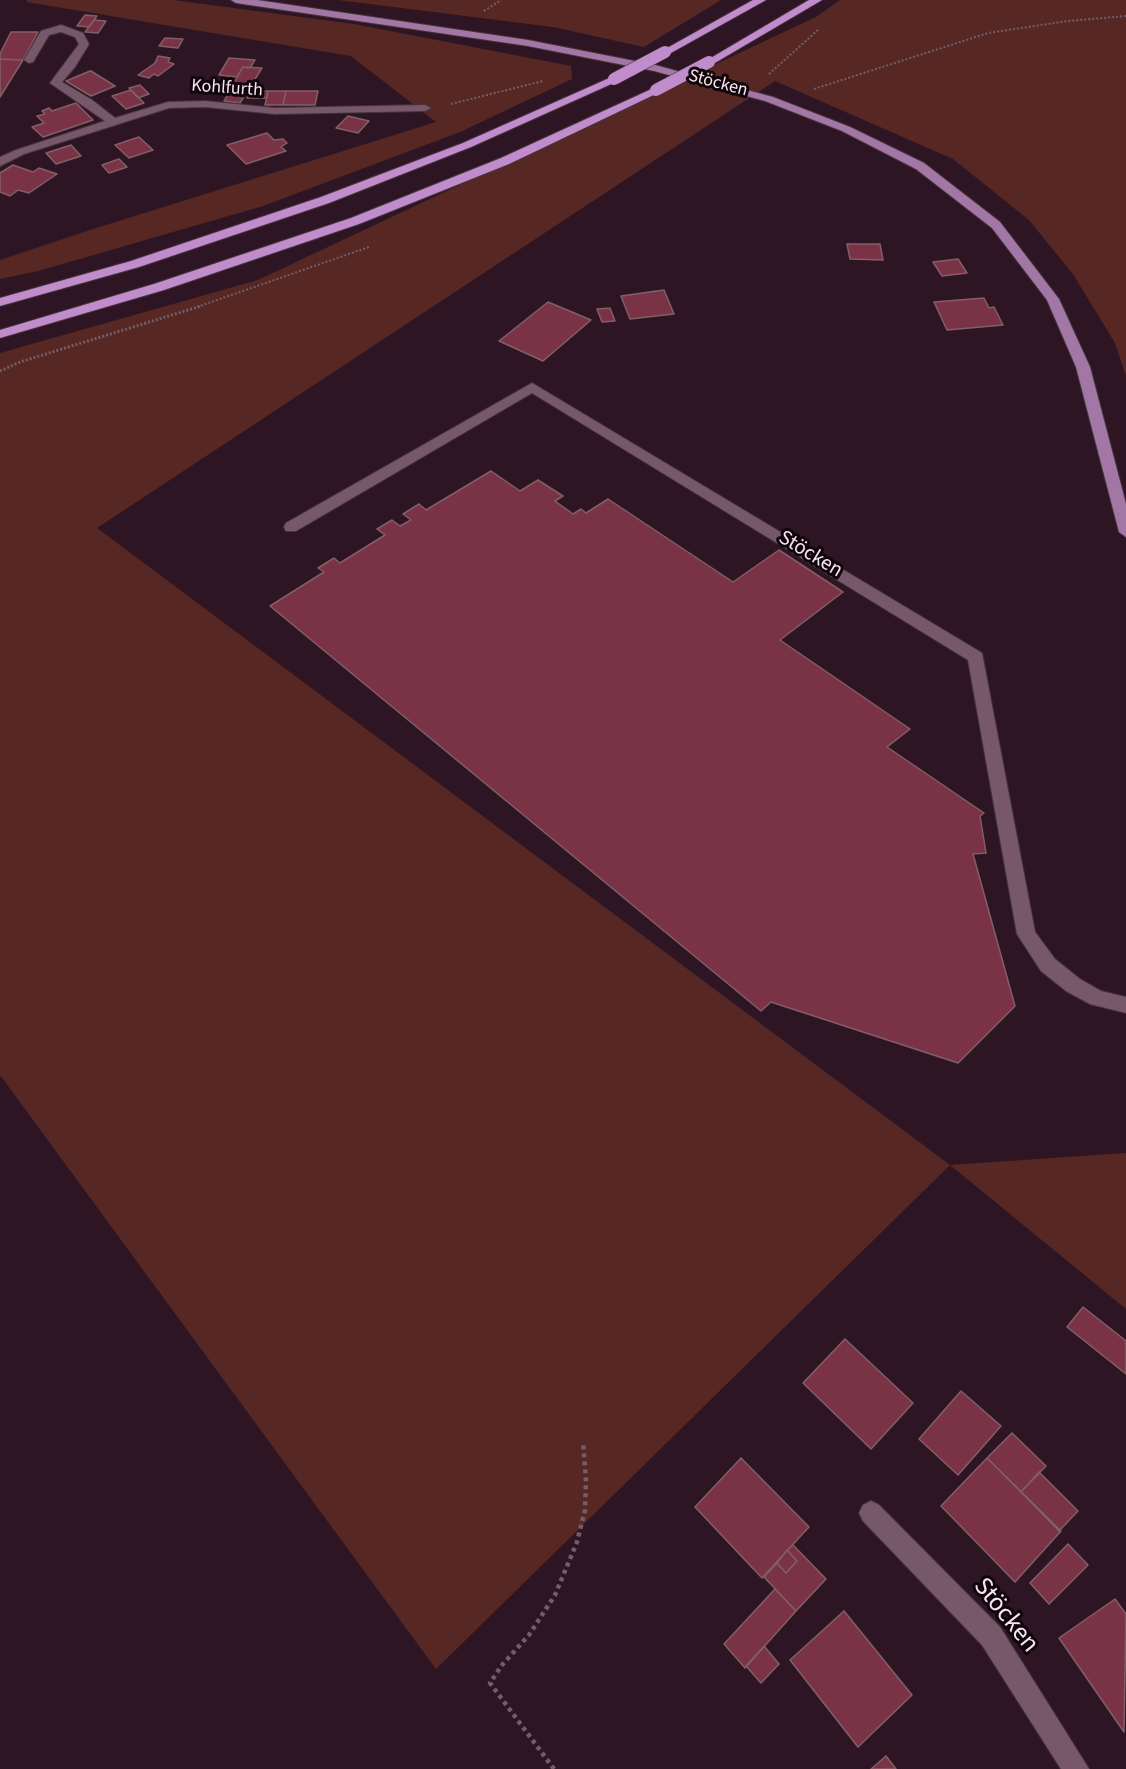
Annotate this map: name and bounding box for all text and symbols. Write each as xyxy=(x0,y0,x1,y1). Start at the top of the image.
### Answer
street label: Stöcken xyxy=(686,66,750,102)
street label: Kohlfurth xyxy=(191,76,263,102)
street label: Stöcken xyxy=(773,526,847,584)
street label: Stöcken xyxy=(965,1572,1045,1660)

